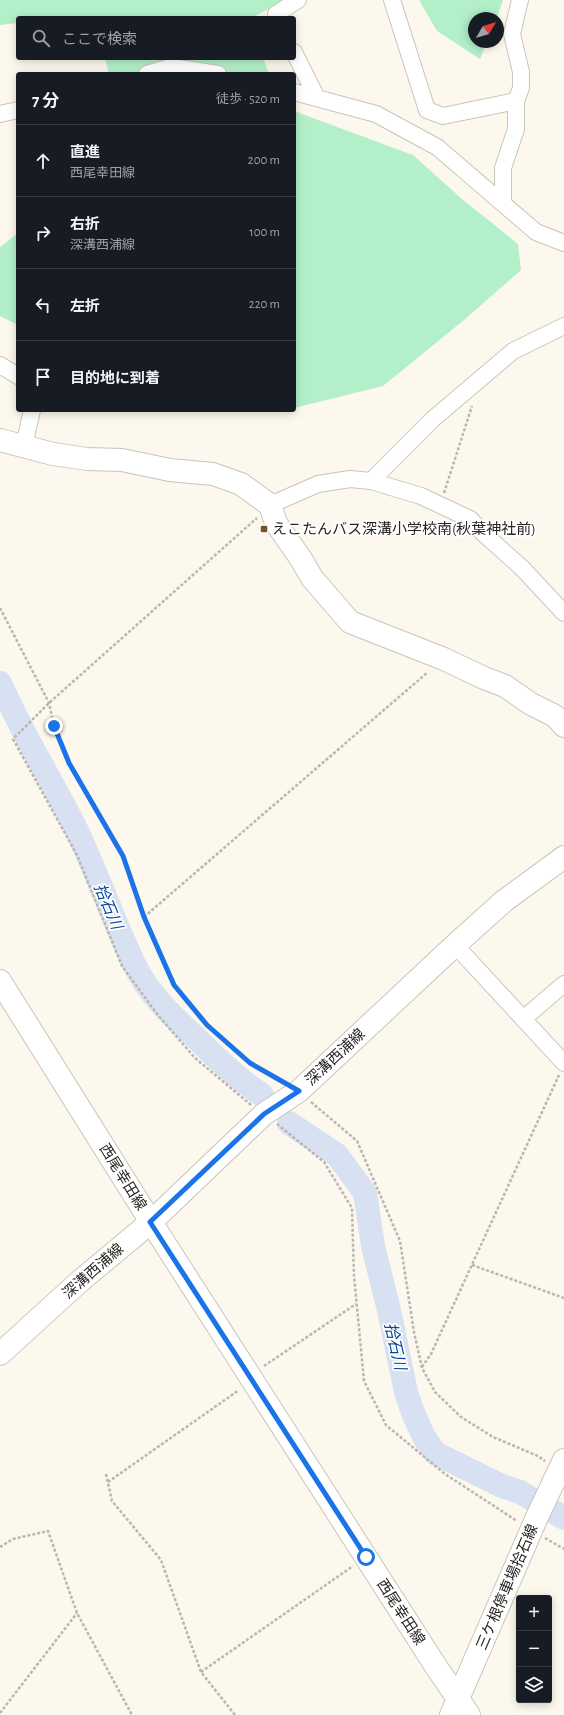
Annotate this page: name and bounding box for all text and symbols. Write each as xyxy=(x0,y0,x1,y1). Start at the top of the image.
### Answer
north arrow xyxy=(468,12,504,48)
search box xyxy=(16,16,296,60)
icon: search xyxy=(30,27,52,49)
text: ここで検索 xyxy=(62,32,137,47)
text: 7 分 xyxy=(32,92,59,109)
text: 徒歩 · 520 m xyxy=(216,93,280,106)
text: 直進 xyxy=(70,145,100,160)
icon: ahead xyxy=(32,150,54,172)
text: 200 m xyxy=(248,154,280,167)
text: 西尾幸田線 xyxy=(70,167,135,180)
text: 右折 xyxy=(70,217,100,232)
icon: right xyxy=(32,222,54,244)
text: 100 m xyxy=(249,226,280,239)
text: 深溝西浦線 xyxy=(70,239,135,252)
icon: left xyxy=(32,294,54,316)
text: 220 m xyxy=(249,298,280,311)
text: 左折 xyxy=(70,299,100,314)
icon: arrive xyxy=(32,366,54,388)
text: 目的地に到着 xyxy=(70,371,160,386)
place label: えこたんバス深溝小学校南(秋葉神社前) xyxy=(272,521,536,537)
marker: えこたんバス深溝小学校南(秋葉神社前) xyxy=(259,524,269,534)
route end xyxy=(45,717,63,735)
water label: 拾石川 xyxy=(91,881,127,933)
street label: 深溝西浦線 xyxy=(301,1025,368,1088)
street label: 西尾幸田線 xyxy=(96,1141,150,1213)
street label: 深溝西浦線 xyxy=(59,1240,127,1302)
water label: 拾石川 xyxy=(382,1321,410,1373)
street label: 三ケ根停車場拾石線 xyxy=(472,1521,541,1652)
route start xyxy=(357,1548,375,1566)
street label: 西尾幸田線 xyxy=(374,1576,428,1648)
map controls xyxy=(516,1595,552,1703)
button: + xyxy=(516,1595,552,1631)
button: − xyxy=(516,1631,552,1667)
button: layers xyxy=(516,1667,552,1703)

